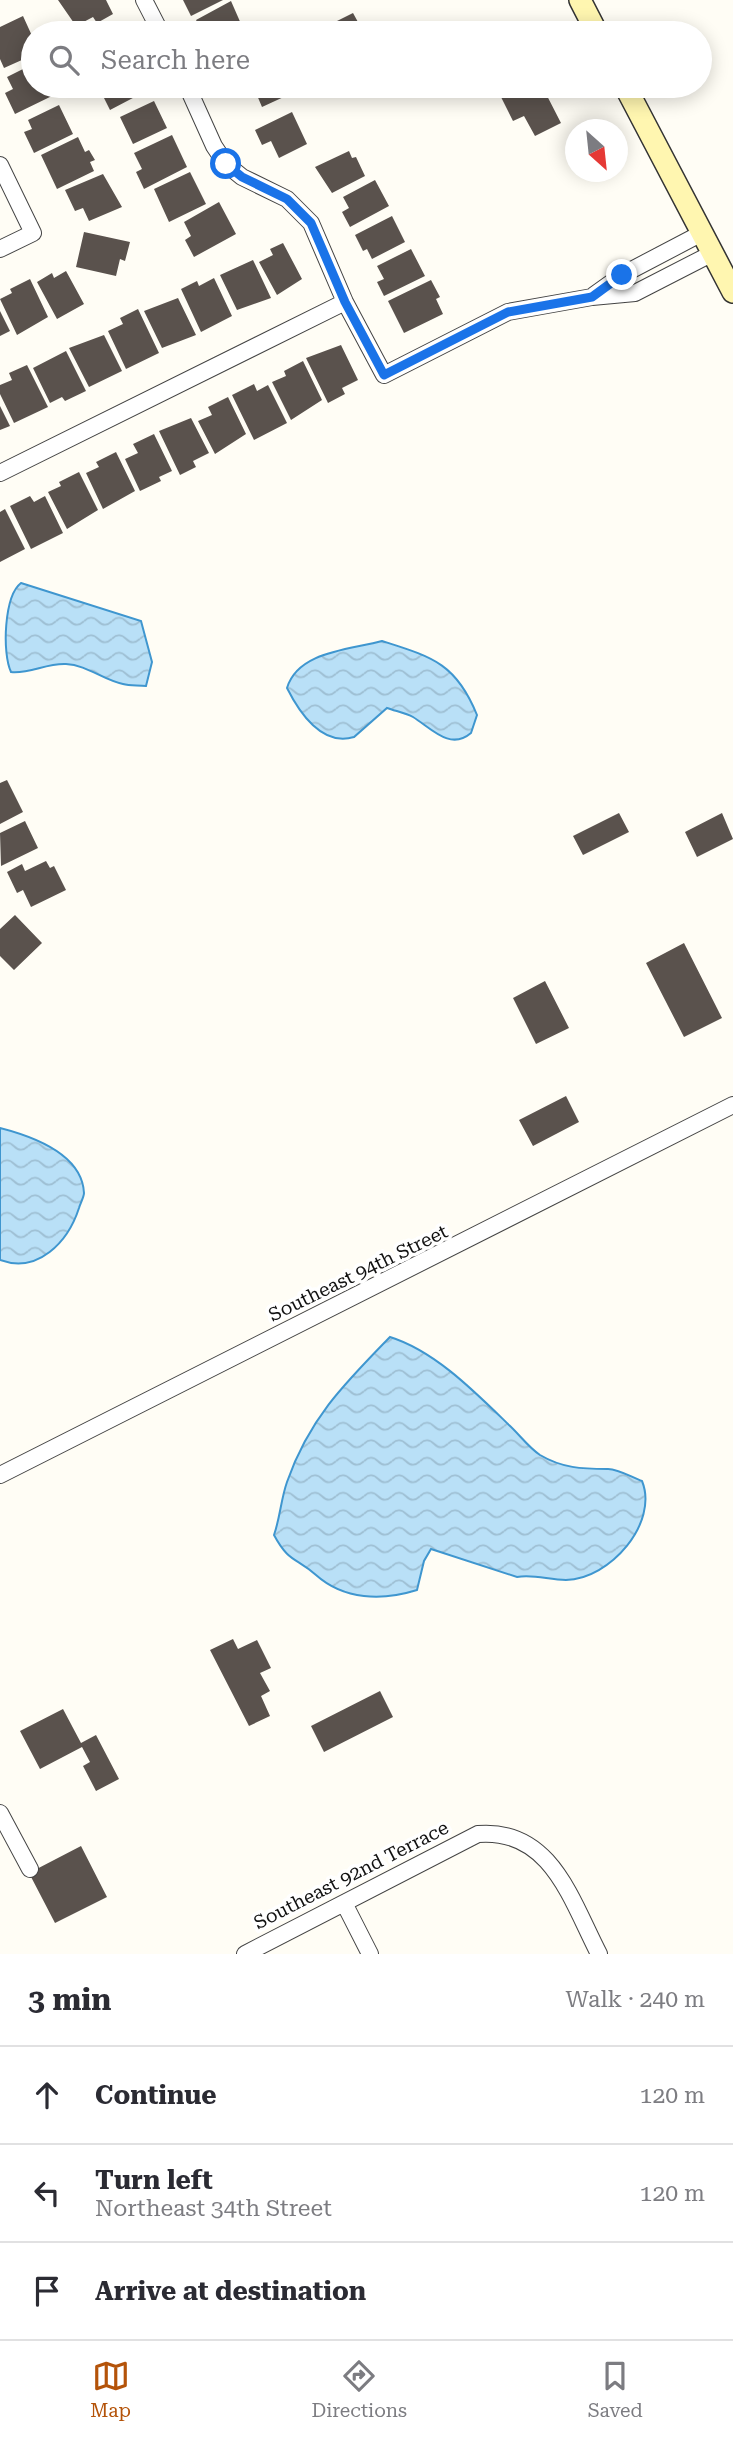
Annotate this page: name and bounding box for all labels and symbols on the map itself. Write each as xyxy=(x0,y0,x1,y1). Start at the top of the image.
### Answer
north arrow xyxy=(565,119,628,182)
route start xyxy=(210,148,241,179)
route end xyxy=(606,259,637,290)
street label: Southeast 94th Street xyxy=(265,1220,451,1326)
street label: Southeast 92nd Terrace xyxy=(250,1816,452,1934)

